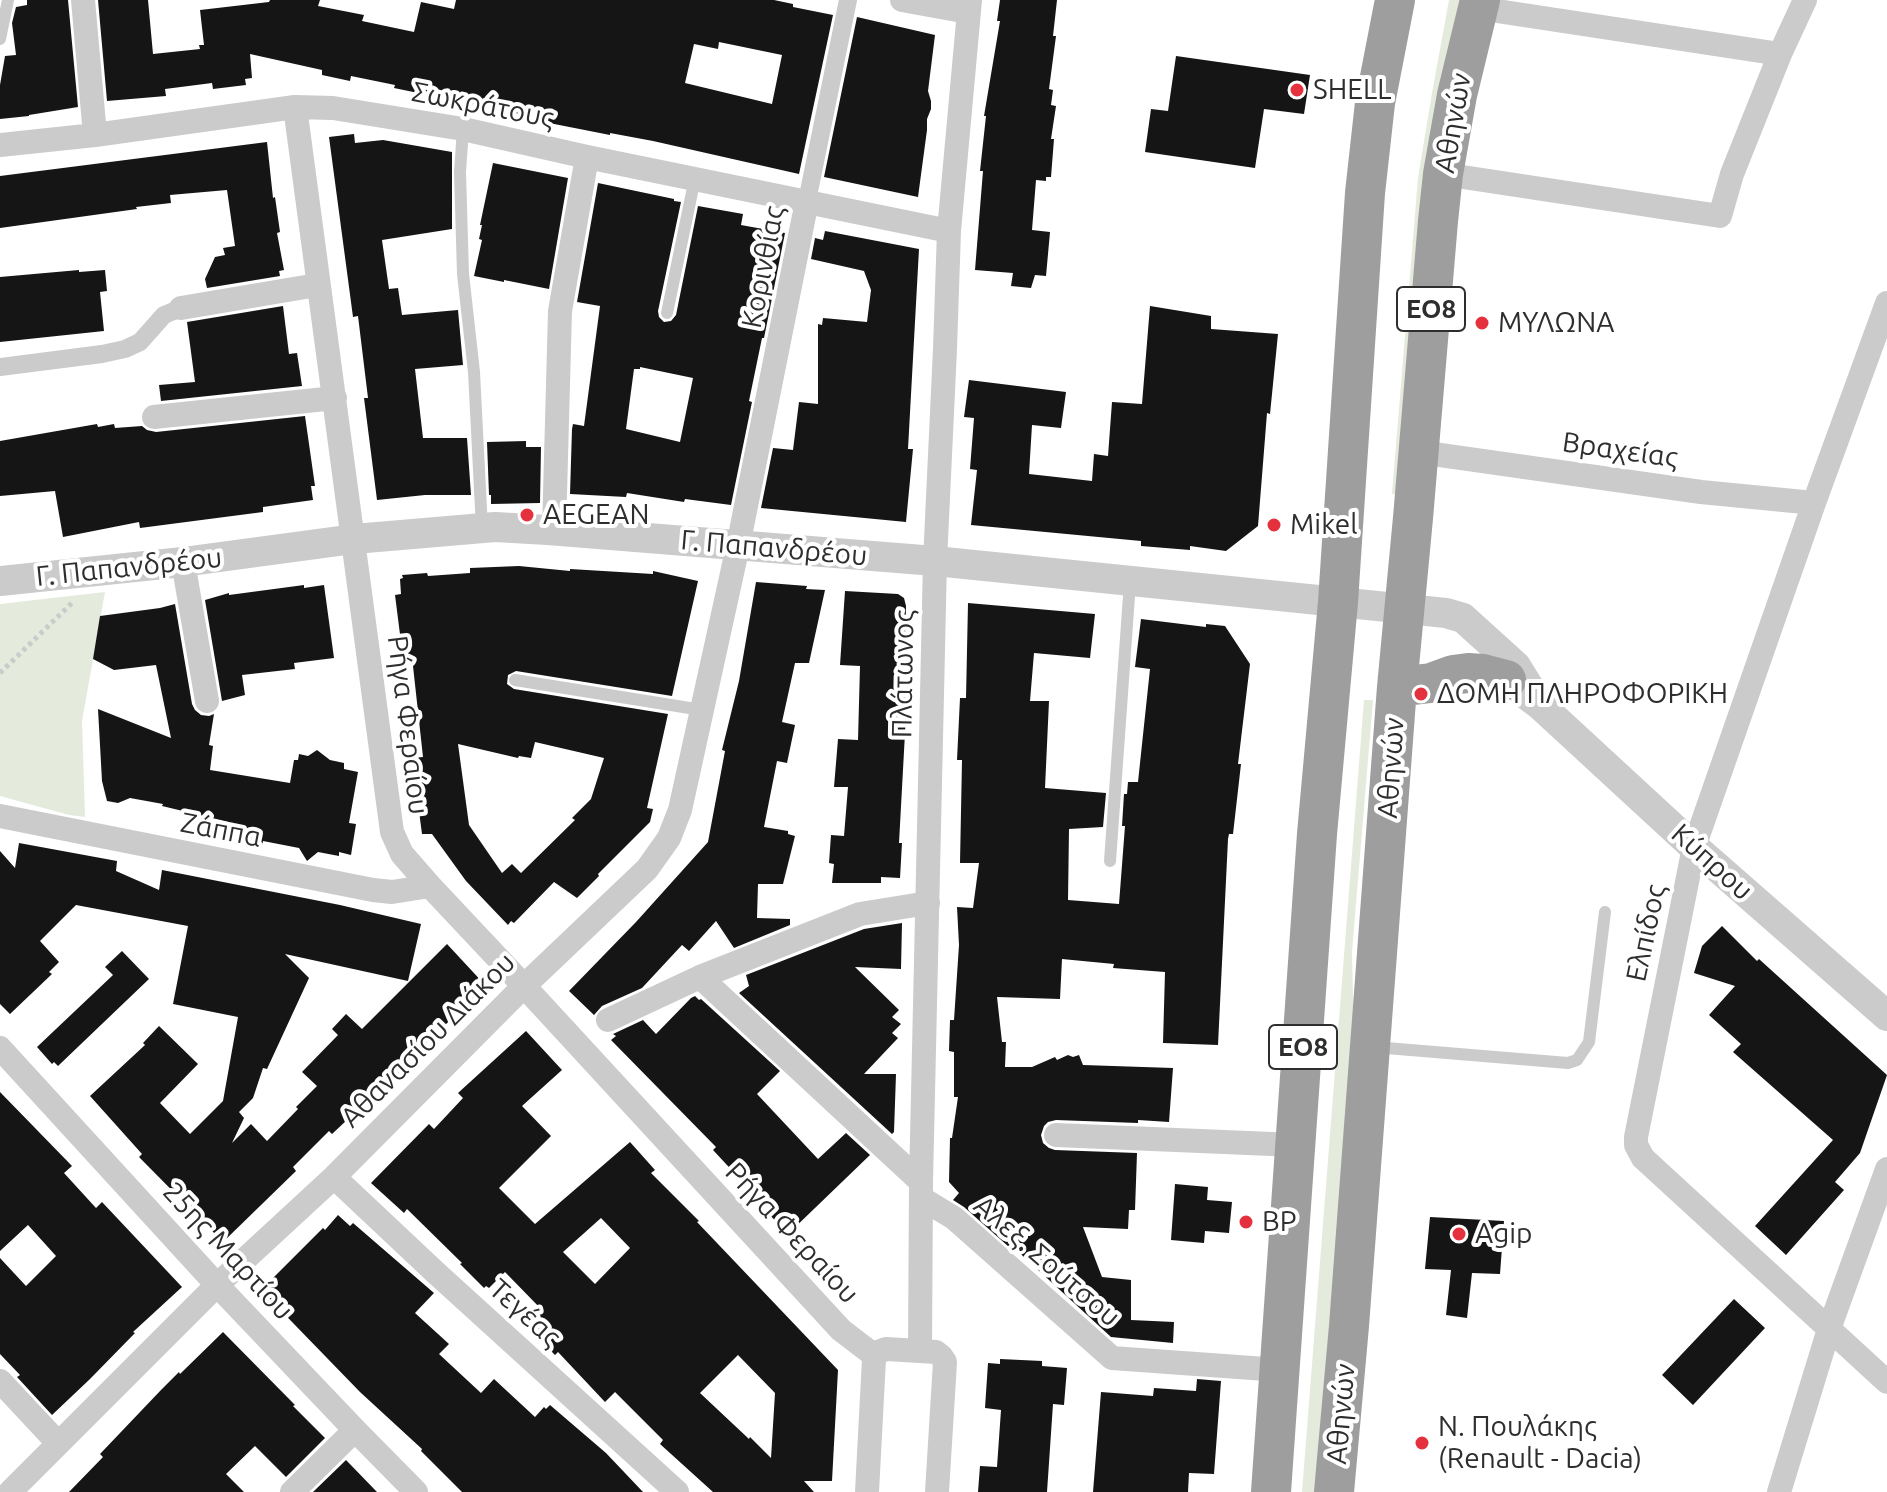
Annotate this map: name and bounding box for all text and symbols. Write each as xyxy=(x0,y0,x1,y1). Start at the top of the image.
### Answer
street label: Αθηνών xyxy=(1428,70,1478,176)
place label: SHELL xyxy=(1313,73,1391,107)
street label: Σωκράτους xyxy=(409,75,557,135)
marker: SHELL xyxy=(1288,81,1306,99)
street label: Κορινθίας xyxy=(735,203,791,331)
road number: ΕΟ8 xyxy=(1397,287,1465,331)
place label: ΜΥΛΩΝΑ xyxy=(1498,306,1614,340)
marker: ΜΥΛΩΝΑ xyxy=(1473,314,1491,332)
street label: Βραχείας xyxy=(1560,425,1680,475)
place label: AEGEAN xyxy=(543,498,649,532)
marker: AEGEAN xyxy=(518,506,536,524)
place label: Mikel xyxy=(1290,508,1358,542)
marker: Mikel xyxy=(1265,516,1283,534)
street label: Γ. Παπανδρέου xyxy=(679,523,869,573)
street label: Γ. Παπανδρέου xyxy=(34,541,224,593)
street label: Πλάτωνος xyxy=(885,610,921,738)
street label: Ρήγα Φεραίου xyxy=(380,634,436,816)
place label: ΔΟΜΗ ΠΛΗΡΟΦΟΡΙΚΗ xyxy=(1437,677,1728,711)
marker: ΔΟΜΗ ΠΛΗΡΟΦΟΡΙΚΗ xyxy=(1412,685,1430,703)
street label: Αθηνών xyxy=(1371,717,1411,819)
street label: Ζάππα xyxy=(178,806,264,854)
street label: Κύπρου xyxy=(1664,817,1760,907)
street label: Ελπίδος xyxy=(1619,881,1673,985)
street label: Αθανασίου Διάκου xyxy=(334,946,522,1134)
road number: ΕΟ8 xyxy=(1269,1025,1337,1069)
street label: Ρήγα Φεραίου xyxy=(718,1156,866,1310)
street label: 25ης Μαρτίου xyxy=(156,1175,300,1327)
street label: Αλεξ. Σούτσου xyxy=(967,1188,1127,1334)
place label: BP xyxy=(1262,1205,1297,1239)
marker: BP xyxy=(1237,1213,1255,1231)
place label: Agip xyxy=(1475,1217,1532,1251)
marker: Agip xyxy=(1450,1225,1468,1243)
street label: Τεγέας xyxy=(482,1272,568,1354)
street label: Αθηνών xyxy=(1320,1362,1362,1466)
place label: Ν. Πουλάκης (Renault - Dacia) xyxy=(1438,1410,1642,1476)
marker: Ν. Πουλάκης (Renault - Dacia) xyxy=(1413,1434,1431,1452)

